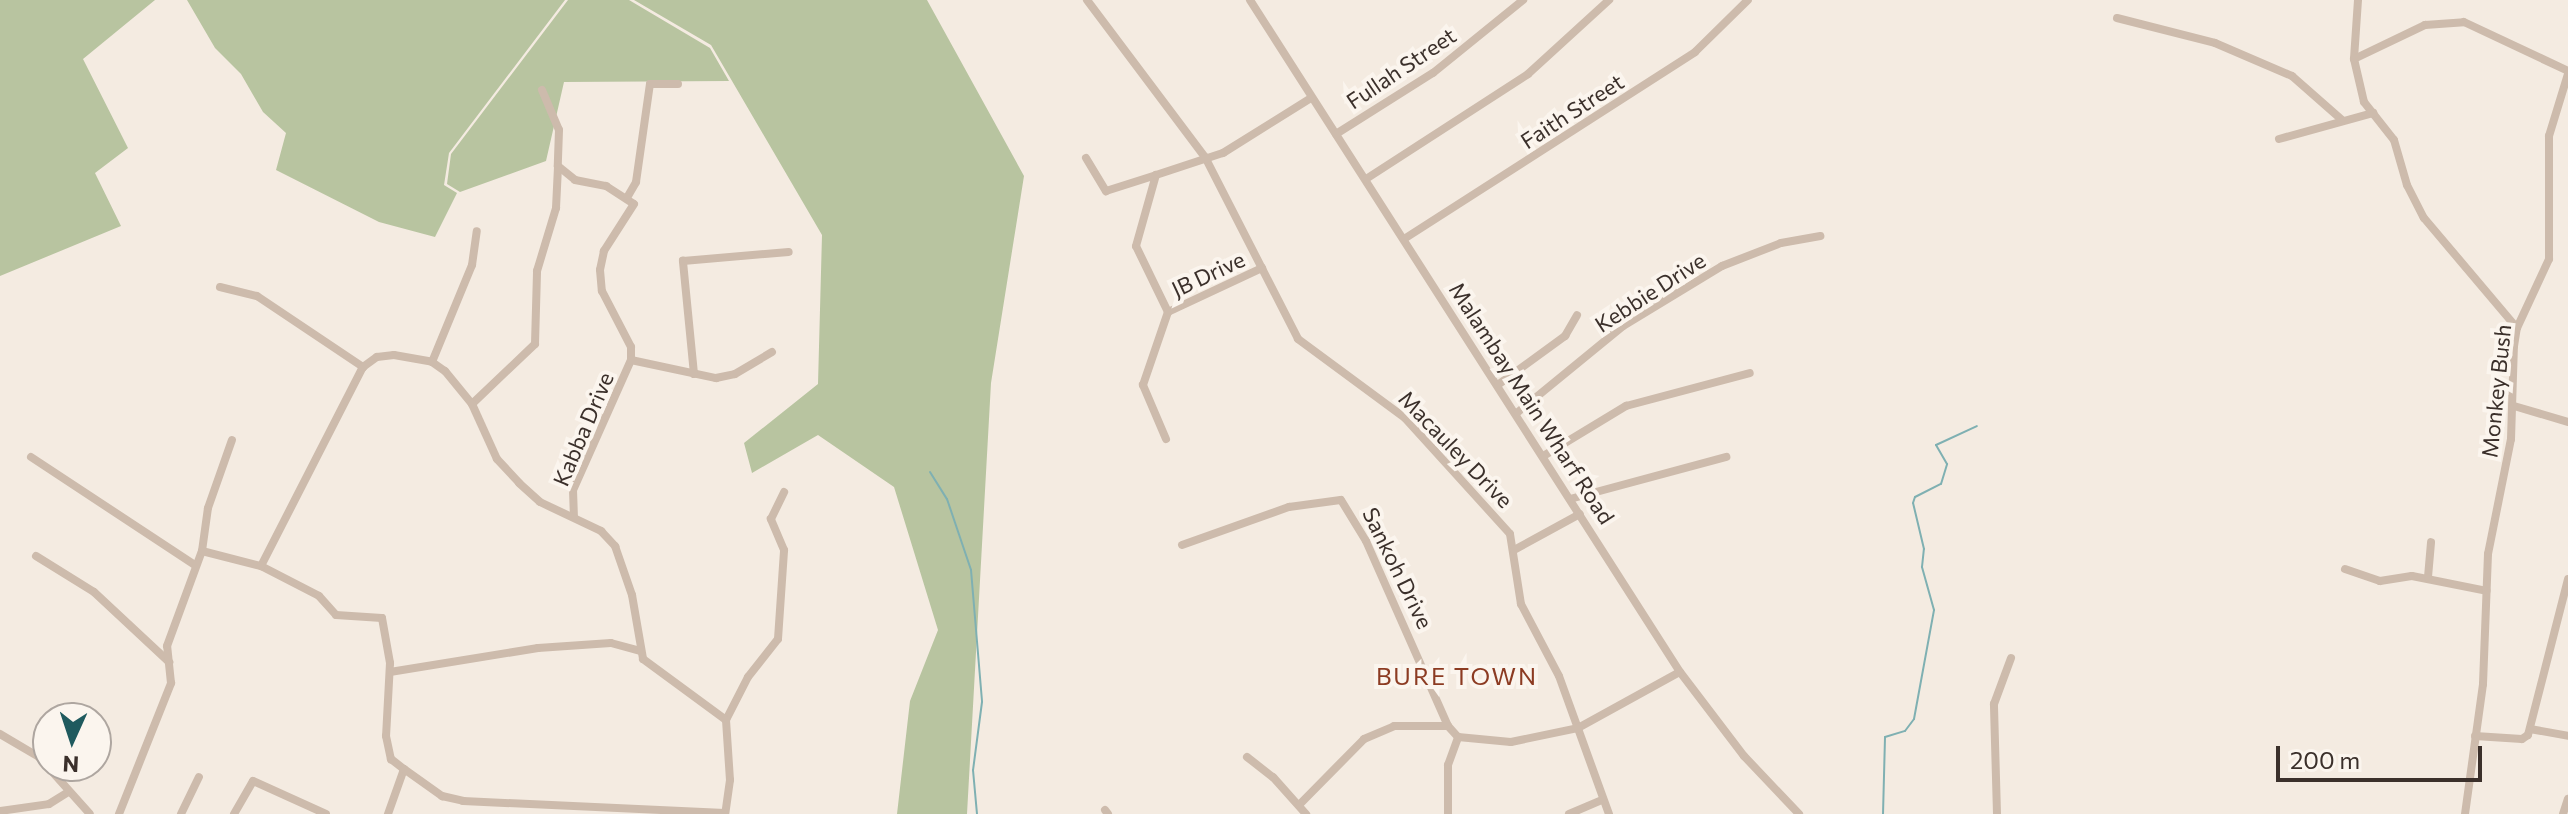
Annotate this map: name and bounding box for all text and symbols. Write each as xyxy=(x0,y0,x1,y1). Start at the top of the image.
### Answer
street label: Fullah Street xyxy=(1341,22,1461,114)
street label: Faith Street xyxy=(1516,68,1628,154)
street label: JB Drive xyxy=(1167,246,1249,302)
street label: Kebbie Drive xyxy=(1590,247,1710,337)
street label: Malambay Main Wharf Road xyxy=(1444,277,1620,529)
street label: Monkey Bush xyxy=(2476,323,2516,459)
street label: Kabba Drive xyxy=(547,368,619,490)
street label: Macauley Drive xyxy=(1393,385,1519,513)
street label: Sankoh Drive xyxy=(1357,503,1439,633)
district label: BURE TOWN xyxy=(1376,662,1538,690)
north arrow xyxy=(32,702,112,782)
scale bar xyxy=(2280,730,2486,780)
text: 200 m xyxy=(2290,745,2360,774)
text: N xyxy=(62,751,80,778)

